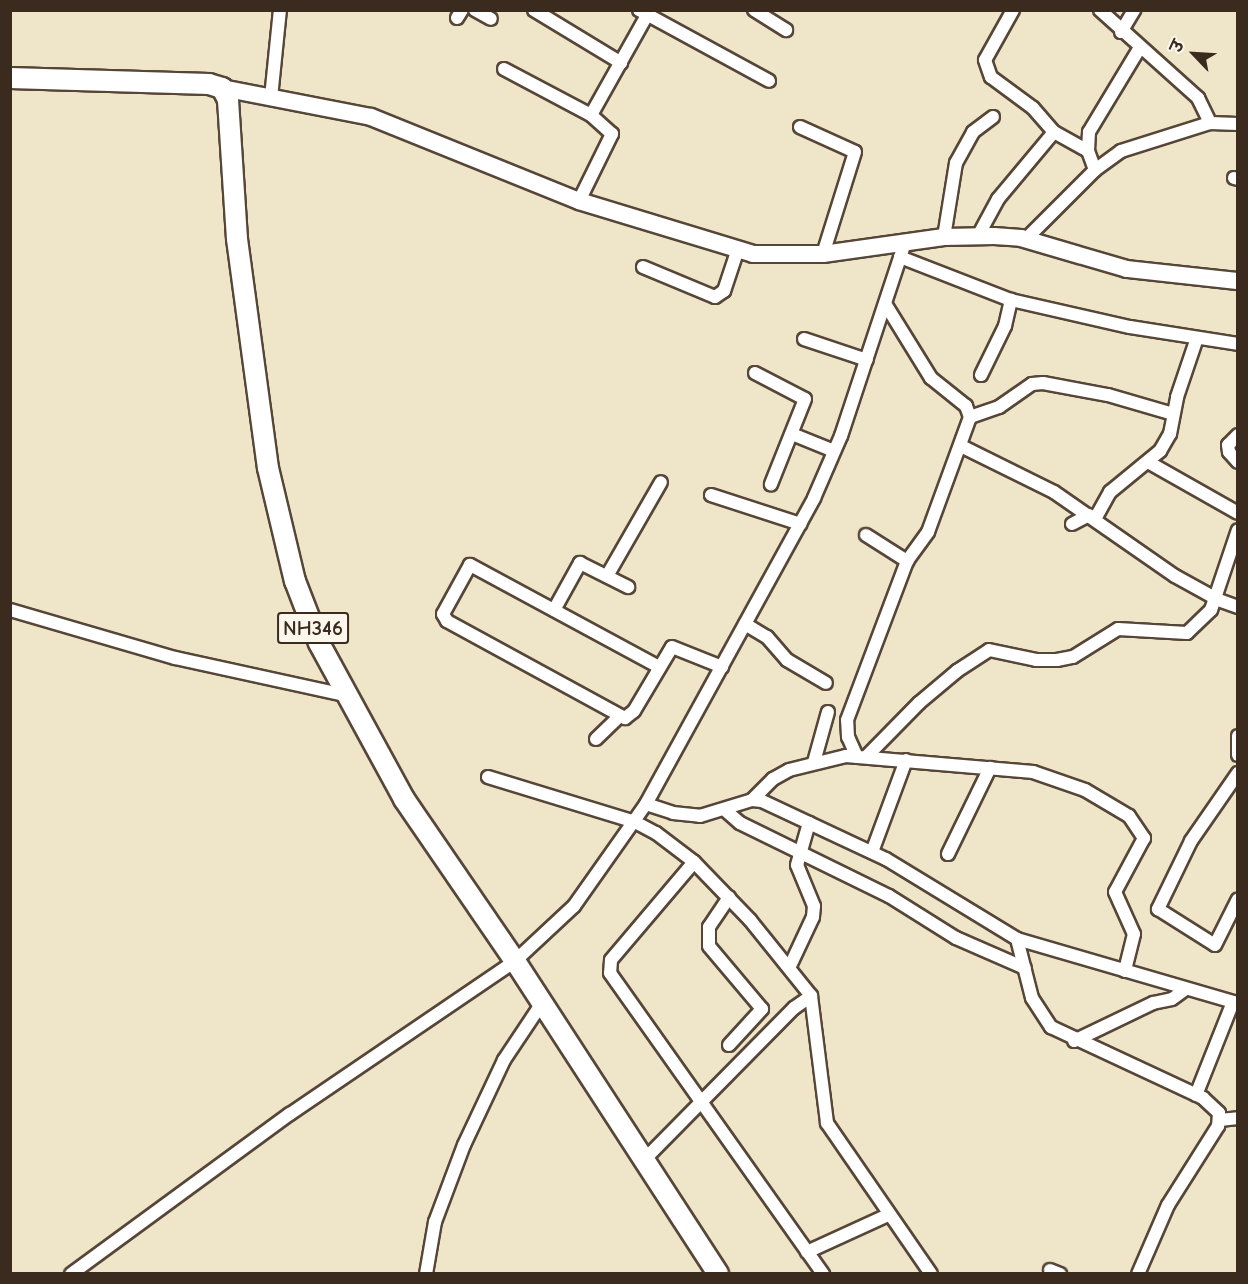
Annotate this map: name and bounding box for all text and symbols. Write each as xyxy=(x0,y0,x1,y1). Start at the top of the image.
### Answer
north arrow xyxy=(1164,24,1224,84)
text: उ xyxy=(1167,38,1188,55)
road number: NH346 xyxy=(277,610,349,646)

